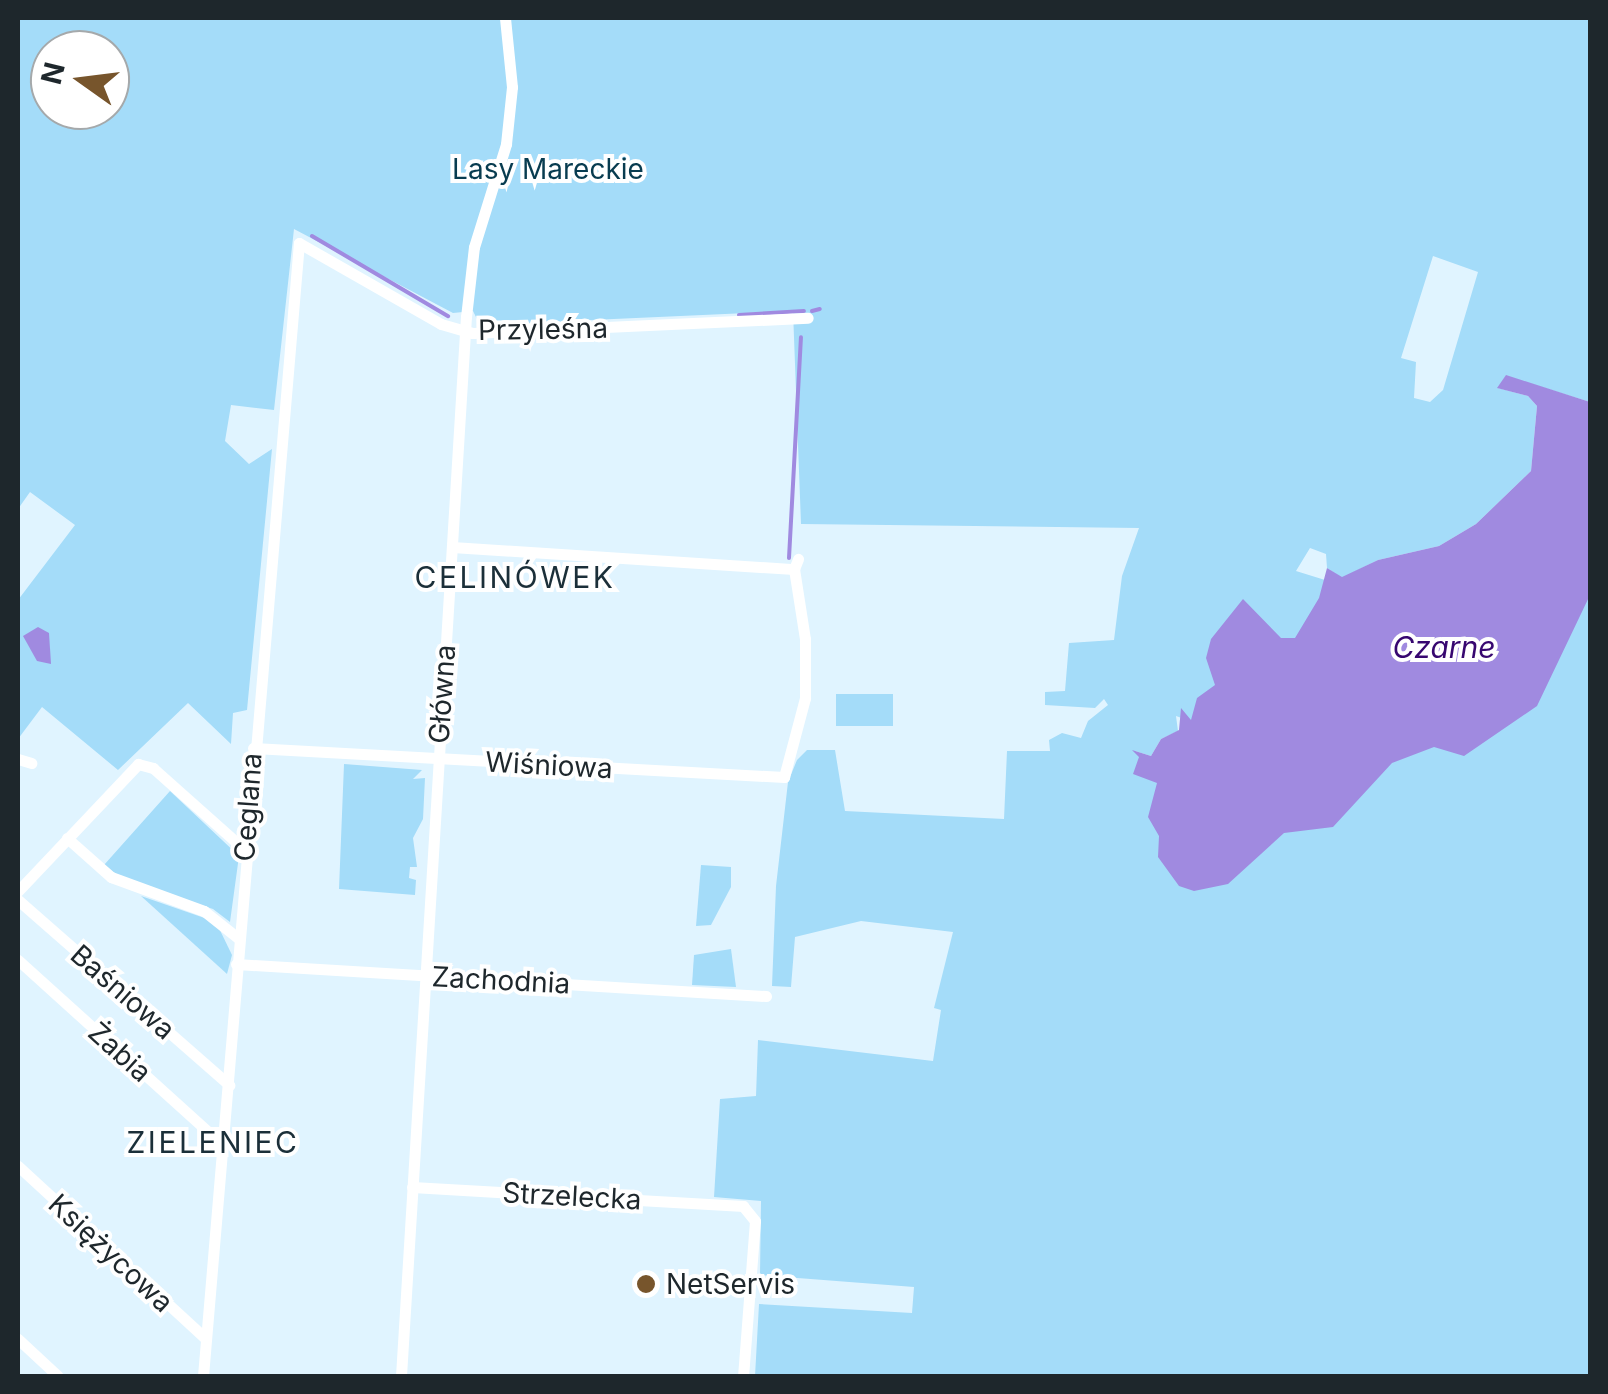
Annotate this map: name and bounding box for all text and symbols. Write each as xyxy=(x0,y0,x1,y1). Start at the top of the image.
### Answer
north arrow xyxy=(30,30,130,130)
text: N xyxy=(34,59,72,88)
park label: Lasy Mareckie xyxy=(452,152,644,186)
street label: Przyleśna xyxy=(478,311,608,347)
district label: CELINÓWEK xyxy=(415,559,615,595)
water label: Czarne xyxy=(1392,629,1496,665)
street label: Główna xyxy=(422,643,462,745)
street label: Wiśniowa xyxy=(485,745,613,785)
street label: Ceglana xyxy=(227,752,269,862)
street label: Baśniowa xyxy=(64,938,182,1046)
street label: Zachodnia xyxy=(431,960,571,1000)
street label: Żabia xyxy=(82,1015,158,1089)
district label: ZIELENIEC xyxy=(126,1124,300,1160)
street label: Strzelecka xyxy=(502,1176,642,1216)
street label: Księżycowa xyxy=(42,1187,180,1319)
place label: NetServis xyxy=(666,1267,795,1301)
marker: NetServis xyxy=(635,1273,657,1295)

